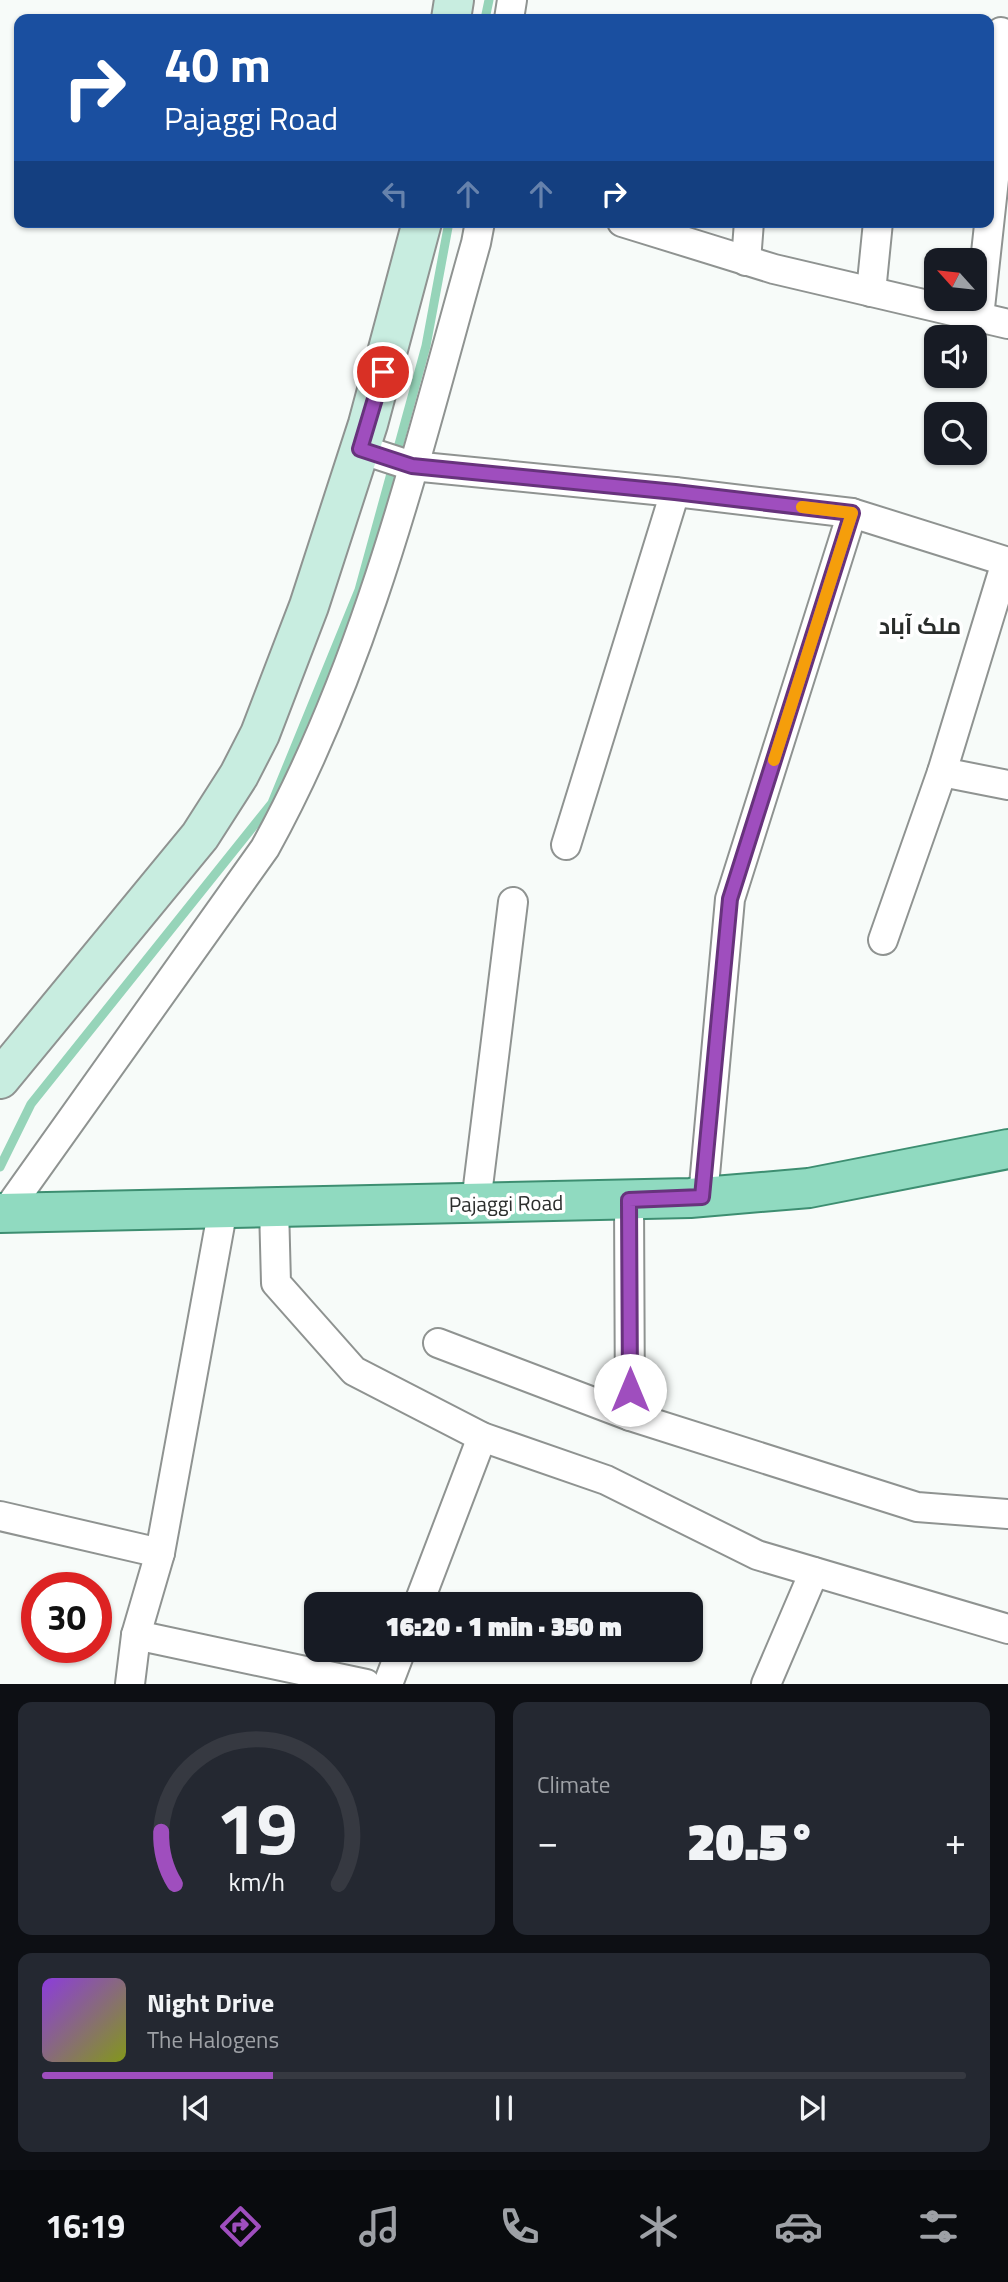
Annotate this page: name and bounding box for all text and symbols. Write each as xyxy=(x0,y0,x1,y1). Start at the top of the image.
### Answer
text: 40 m xyxy=(164,26,271,101)
icon: right xyxy=(49,42,140,133)
text: Pajaggi Road xyxy=(164,94,338,142)
icon: left xyxy=(376,175,414,213)
icon: ahead xyxy=(449,175,487,213)
icon: ahead xyxy=(522,175,560,213)
icon: right xyxy=(595,175,633,213)
north arrow xyxy=(924,248,987,312)
map controls xyxy=(924,248,987,465)
button: sound xyxy=(924,325,987,388)
pin xyxy=(353,342,413,402)
icon: arrive xyxy=(364,353,402,391)
button: search xyxy=(924,402,987,465)
district label: ملک آباد xyxy=(879,608,961,643)
street label: Pajaggi Road xyxy=(449,1186,563,1220)
position arrow xyxy=(593,1353,667,1427)
speed limit sign: 30 xyxy=(21,1572,112,1663)
text: 16:20 · 1 min · 350 m xyxy=(385,1607,622,1646)
text: Climate xyxy=(537,1767,610,1802)
text: 19 xyxy=(216,1773,297,1883)
text: 20.5° xyxy=(687,1801,816,1880)
text: − xyxy=(537,1812,558,1870)
text: + xyxy=(945,1812,966,1870)
text: km/h xyxy=(228,1863,285,1901)
text: Night Drive xyxy=(147,1983,274,2022)
text: The Halogens xyxy=(147,2022,279,2057)
icon: previous xyxy=(177,2089,215,2127)
icon: pause xyxy=(485,2089,523,2127)
icon: next xyxy=(793,2089,831,2127)
text: 16:19 xyxy=(45,2202,125,2250)
icon: directions xyxy=(216,2202,265,2251)
icon: music xyxy=(355,2202,404,2251)
icon: phone xyxy=(495,2202,544,2251)
icon: climate xyxy=(634,2202,683,2251)
icon: car xyxy=(774,2202,823,2251)
icon: filters xyxy=(914,2202,963,2251)

